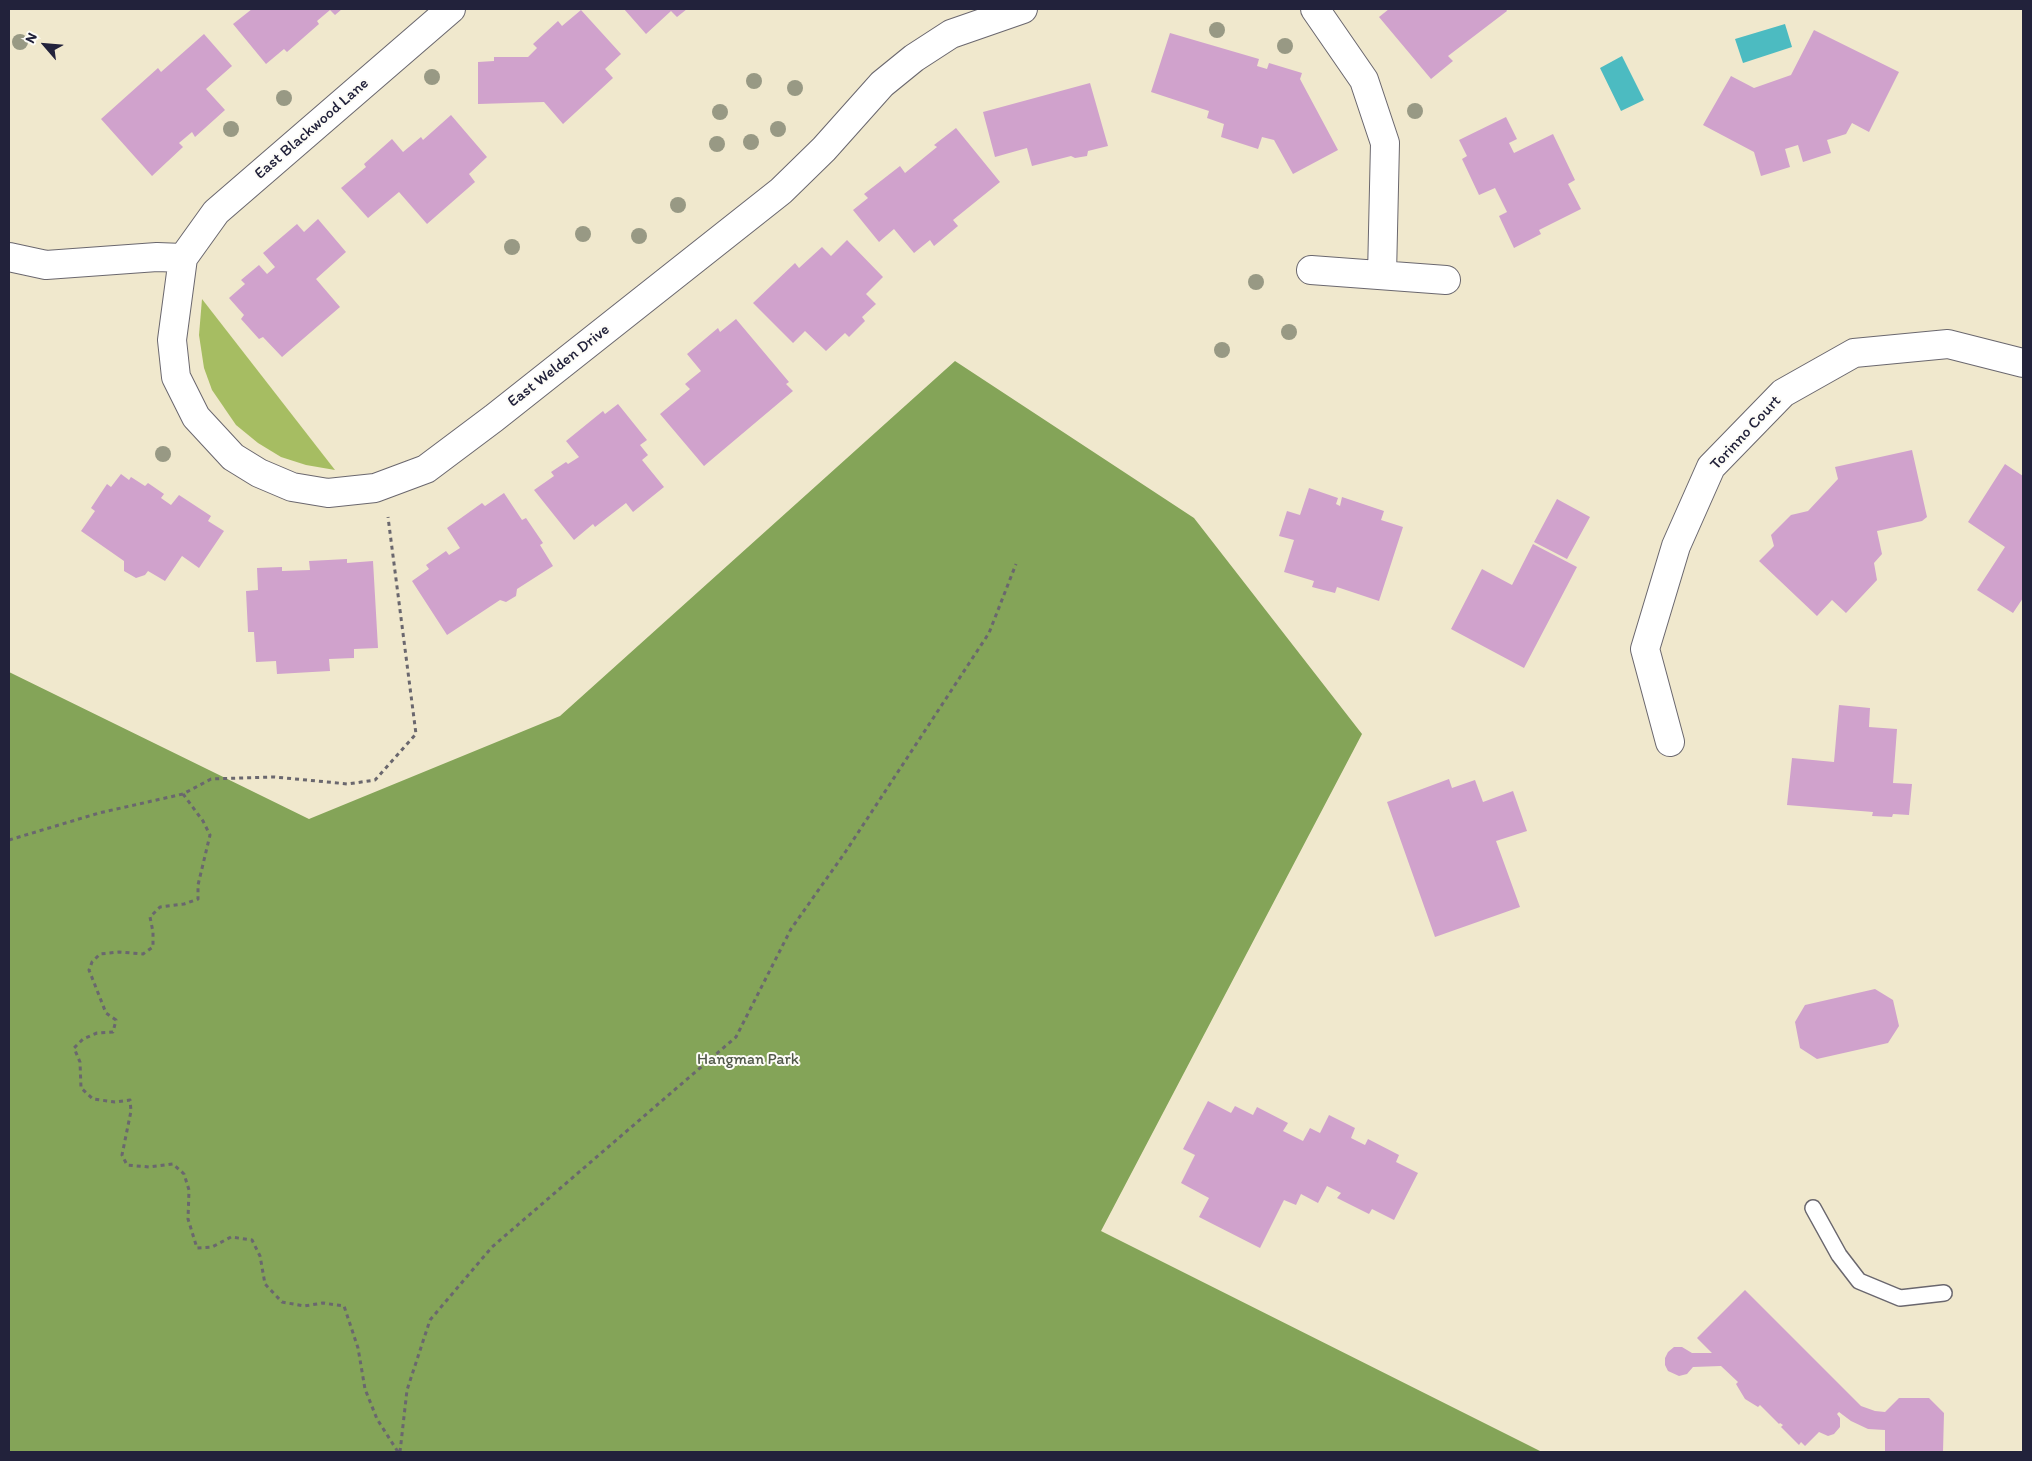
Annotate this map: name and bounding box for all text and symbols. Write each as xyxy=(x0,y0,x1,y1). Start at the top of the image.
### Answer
north arrow xyxy=(20,20,70,70)
text: N xyxy=(21,30,41,46)
street label: East Blackwood Lane xyxy=(251,74,373,184)
street label: East Welden Drive xyxy=(504,320,614,412)
street label: Torinno Court xyxy=(1707,392,1785,474)
park label: Hangman Park xyxy=(697,1050,799,1070)

